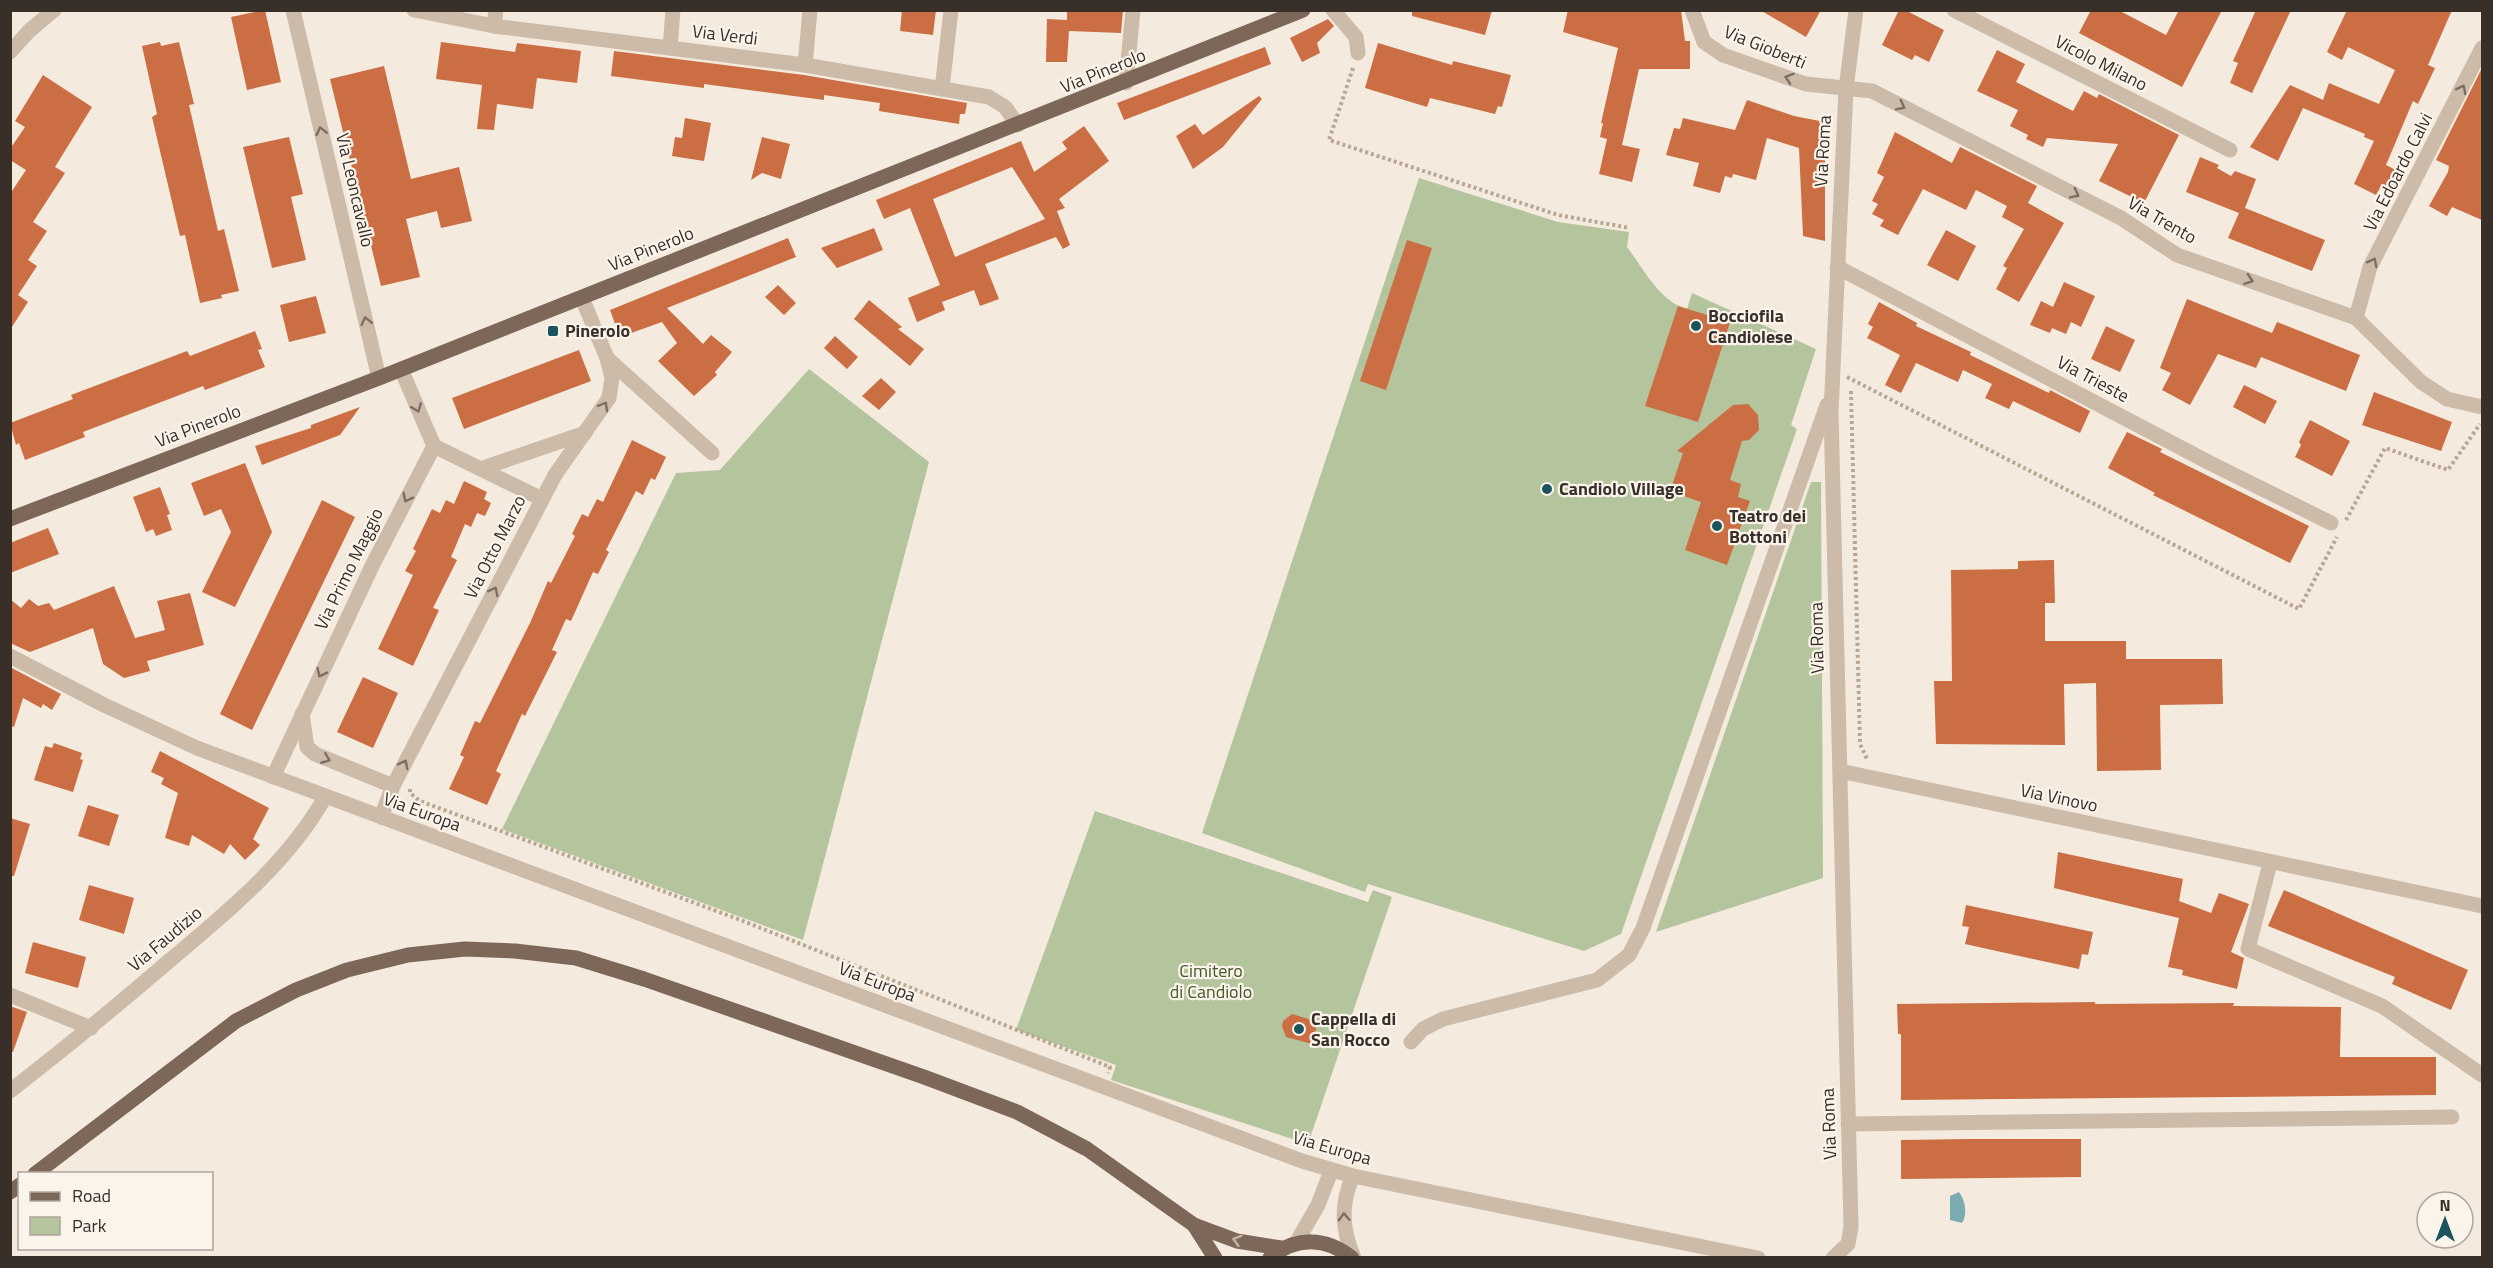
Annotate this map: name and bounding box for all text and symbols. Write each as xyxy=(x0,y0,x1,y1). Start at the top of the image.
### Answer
street label: Via Verdi xyxy=(691,17,759,52)
street label: Via Gioberti xyxy=(1720,18,1811,75)
street label: Vicolo Milano xyxy=(2050,28,2152,97)
street label: Via Pinerolo xyxy=(1056,41,1150,100)
one-way arrow xyxy=(1784,73,1795,86)
one-way arrow xyxy=(2455,84,2466,95)
one-way arrow xyxy=(1895,98,1906,110)
street label: Via Edoardo Calvi xyxy=(2356,108,2439,236)
street label: Via Roma xyxy=(1807,114,1838,188)
one-way arrow xyxy=(316,126,329,136)
street label: Via Leoncavallo xyxy=(329,130,382,250)
one-way arrow xyxy=(2068,187,2079,199)
street label: Via Trento xyxy=(2123,189,2202,250)
street label: Via Pinerolo xyxy=(604,219,698,278)
one-way arrow xyxy=(2366,258,2378,269)
one-way arrow xyxy=(2243,273,2254,286)
place label: Bocciofila Candiolese xyxy=(1708,302,1793,350)
one-way arrow xyxy=(360,316,373,326)
place label: Pinerolo xyxy=(565,317,630,344)
marker: Bocciofila Candiolese xyxy=(1689,319,1703,333)
marker: Pinerolo xyxy=(546,324,560,338)
street label: Via Trieste xyxy=(2052,348,2134,409)
street label: Via Pinerolo xyxy=(151,397,245,454)
one-way arrow xyxy=(409,402,422,412)
one-way arrow xyxy=(597,402,609,412)
place label: Candiolo Village xyxy=(1559,475,1684,502)
marker: Candiolo Village xyxy=(1540,482,1554,496)
street label: Via Otto Marzo xyxy=(457,490,532,603)
one-way arrow xyxy=(403,491,414,502)
place label: Teatro dei Bottoni xyxy=(1729,502,1806,550)
street label: Via Primo Maggio xyxy=(307,503,390,634)
marker: Teatro dei Bottoni xyxy=(1710,519,1724,533)
one-way arrow xyxy=(487,586,498,597)
street label: Via Roma xyxy=(1802,602,1831,674)
one-way arrow xyxy=(316,666,328,677)
one-way arrow xyxy=(320,752,331,764)
one-way arrow xyxy=(397,759,408,770)
street label: Via Vinovo xyxy=(2018,776,2100,819)
street label: Via Europa xyxy=(380,785,465,838)
street label: Via Faudizio xyxy=(122,899,208,978)
street label: Via Europa xyxy=(835,954,920,1009)
park label: Cimitero di Candiolo xyxy=(1170,957,1252,1005)
place label: Cappella di San Rocco xyxy=(1311,1005,1396,1053)
marker: Cappella di San Rocco xyxy=(1292,1022,1306,1036)
street label: Via Roma xyxy=(1814,1088,1843,1160)
street label: Via Europa xyxy=(1290,1123,1375,1172)
legend xyxy=(18,1172,213,1250)
text: Road xyxy=(72,1182,111,1209)
north arrow xyxy=(2415,1190,2475,1250)
text: N xyxy=(2439,1193,2451,1217)
text: Park xyxy=(72,1212,107,1239)
one-way arrow xyxy=(1338,1212,1350,1221)
one-way arrow xyxy=(1232,1235,1243,1247)

